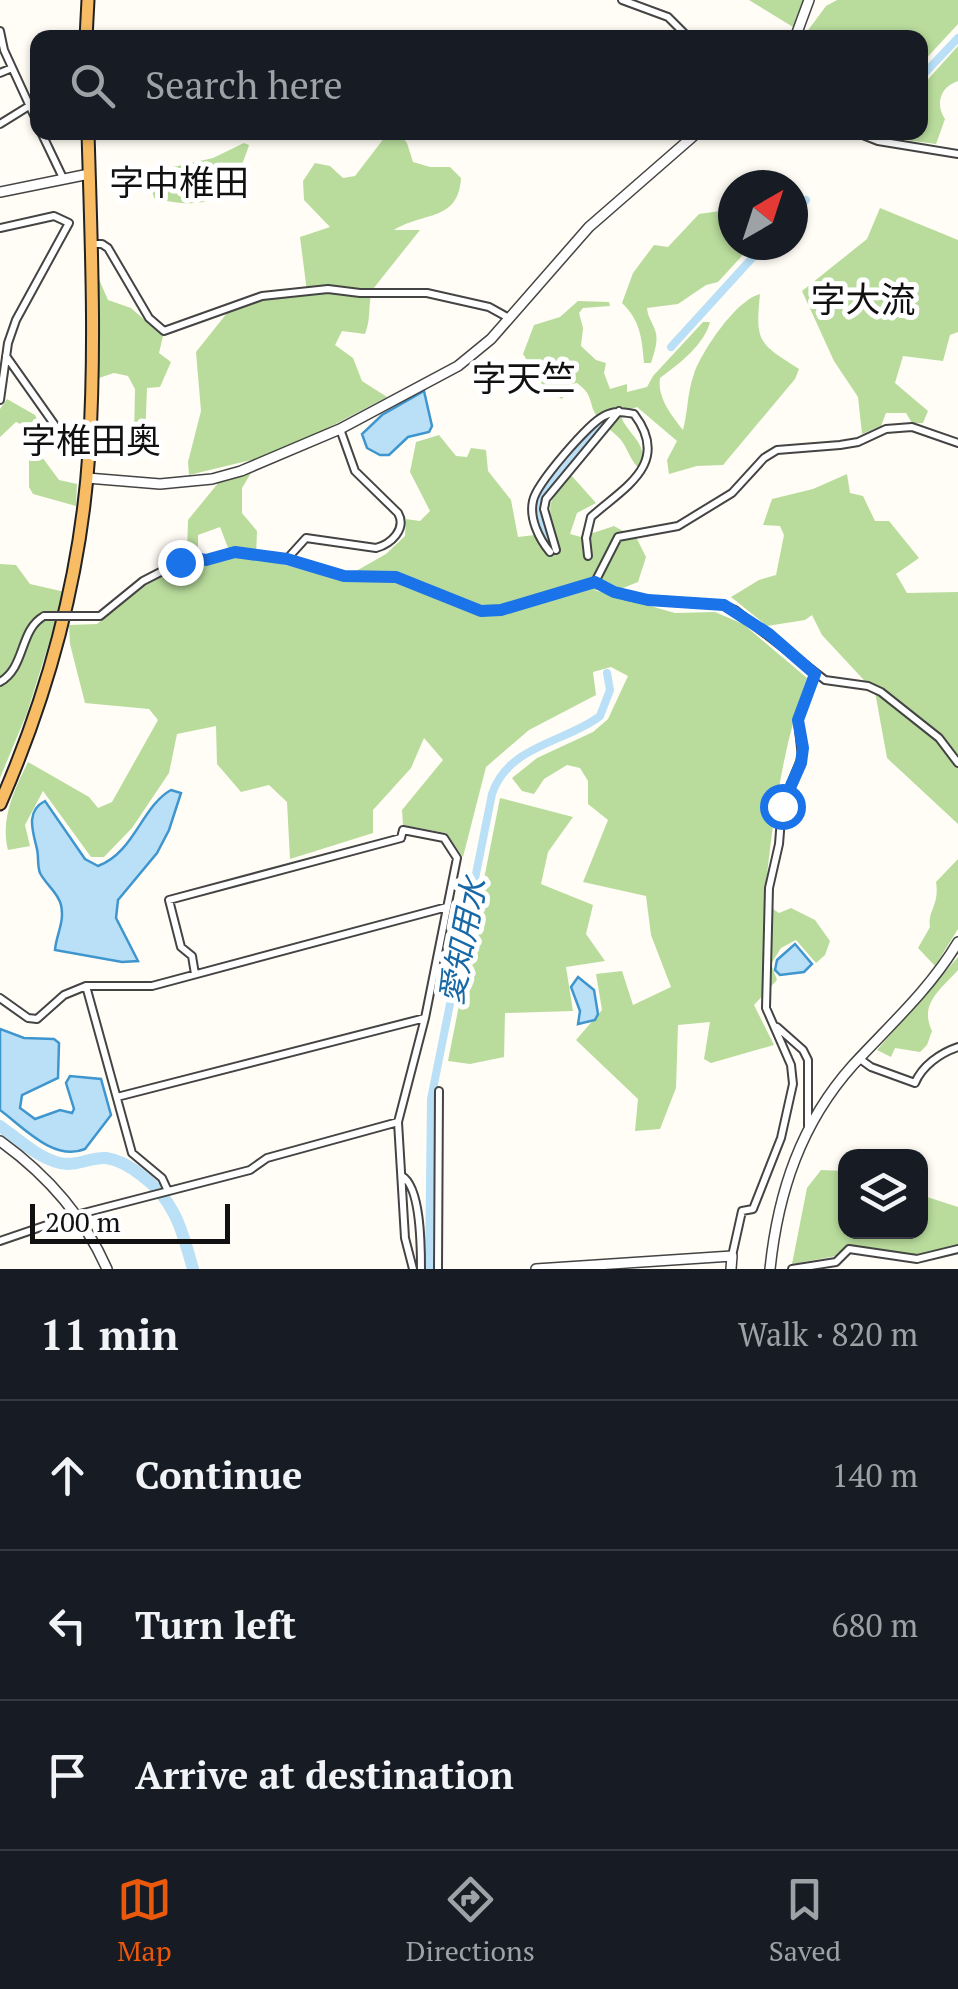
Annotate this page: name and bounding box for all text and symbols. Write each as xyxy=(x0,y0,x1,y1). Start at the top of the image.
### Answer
search box xyxy=(30,30,928,140)
icon: search xyxy=(65,58,120,113)
text: Search here xyxy=(145,60,343,110)
district label: 字中椎田 xyxy=(109,159,249,205)
north arrow xyxy=(718,170,808,260)
district label: 字大流 xyxy=(810,276,916,322)
district label: 字天竺 xyxy=(471,355,577,401)
district label: 字椎田奥 xyxy=(21,417,161,463)
route end xyxy=(158,540,204,586)
route start xyxy=(760,784,806,830)
water label: 愛知用水 xyxy=(429,871,495,1008)
map controls xyxy=(838,1149,928,1239)
button: layers xyxy=(838,1149,928,1239)
scale bar xyxy=(30,1199,230,1244)
text: 200 m xyxy=(45,1203,121,1240)
text: 11 min xyxy=(40,1306,179,1362)
text: Walk · 820 m xyxy=(738,1313,918,1355)
icon: ahead xyxy=(40,1448,95,1503)
text: Continue xyxy=(135,1450,302,1500)
text: 140 m xyxy=(831,1454,918,1496)
icon: left xyxy=(40,1598,95,1653)
text: Turn left xyxy=(135,1600,296,1650)
text: 680 m xyxy=(831,1604,918,1646)
icon: arrive xyxy=(40,1748,95,1803)
text: Arrive at destination xyxy=(135,1750,514,1800)
tab: Map xyxy=(117,1872,172,1969)
tab: Directions xyxy=(406,1872,535,1969)
tab: Saved xyxy=(769,1872,841,1969)

